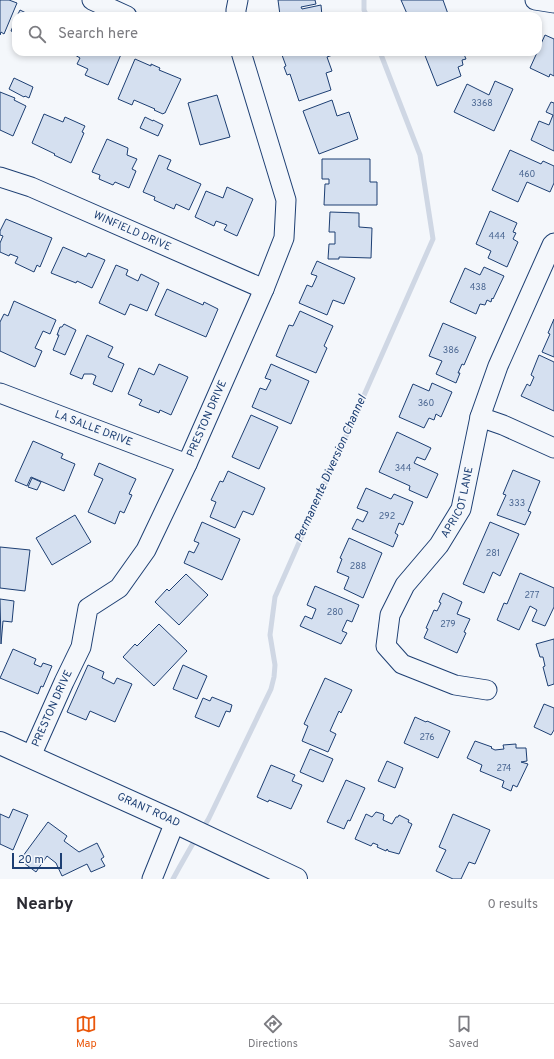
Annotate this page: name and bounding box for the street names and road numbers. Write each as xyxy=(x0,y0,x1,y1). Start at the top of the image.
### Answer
street label: WINFIELD DRIVE xyxy=(91,208,173,254)
street label: PRESTON DRIVE xyxy=(184,378,230,459)
street label: LA SALLE DRIVE xyxy=(52,407,135,450)
street label: APRICOT LANE xyxy=(438,466,477,541)
street label: PRESTON DRIVE xyxy=(29,668,76,749)
street label: GRANT ROAD xyxy=(115,790,182,830)

